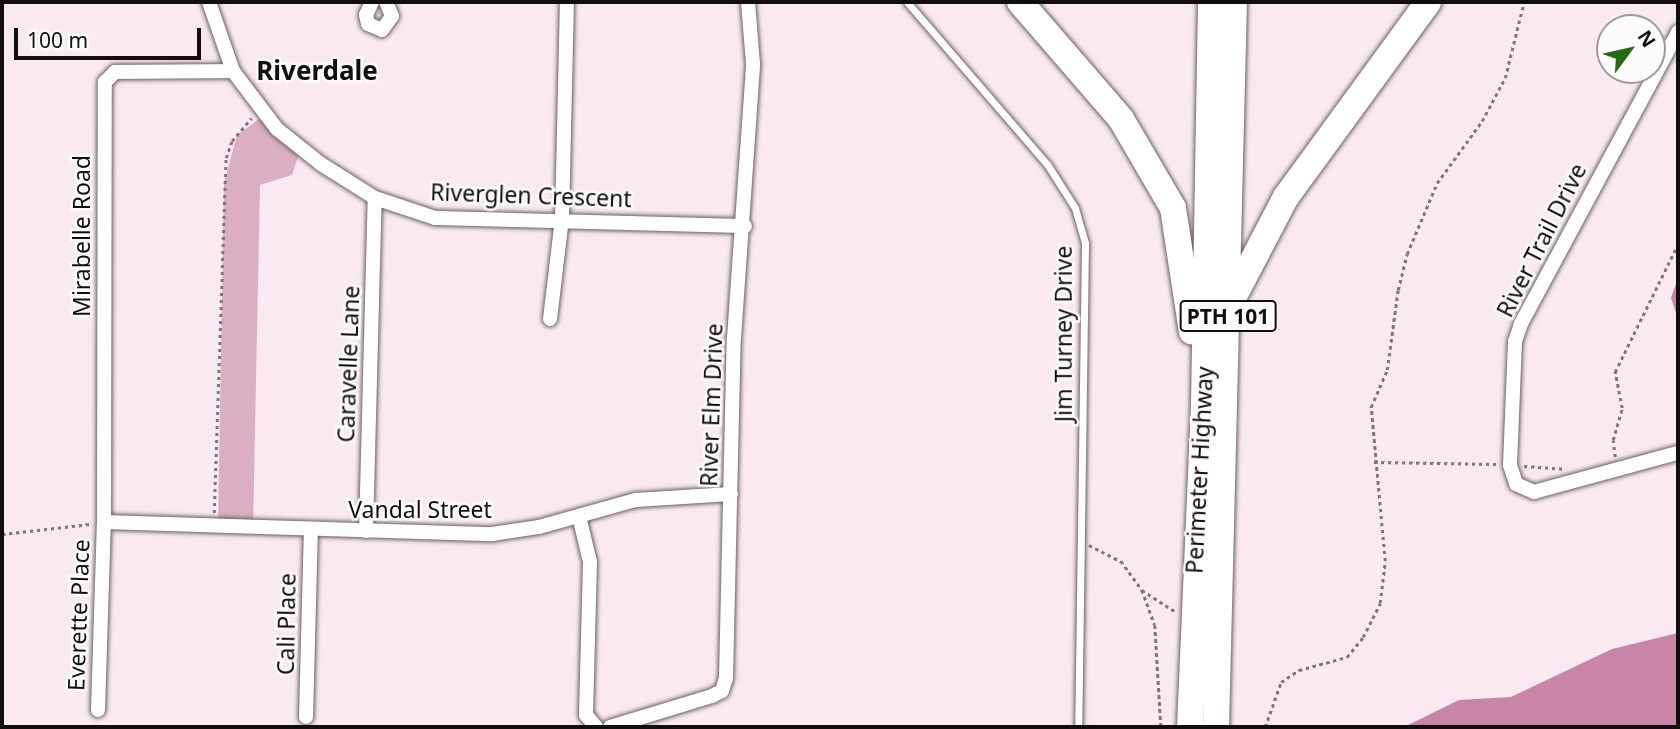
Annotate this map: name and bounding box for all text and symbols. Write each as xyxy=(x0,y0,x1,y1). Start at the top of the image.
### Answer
scale bar xyxy=(18,14,205,58)
north arrow xyxy=(1596,14,1666,84)
text: N xyxy=(1632,25,1662,52)
text: 100 m xyxy=(27,26,88,54)
district label: Riverdale xyxy=(256,55,378,87)
street label: Mirabelle Road xyxy=(67,155,95,317)
street label: River Trail Drive xyxy=(1490,159,1592,321)
street label: Riverglen Crescent xyxy=(430,178,632,212)
street label: Jim Turney Drive xyxy=(1049,246,1077,422)
street label: Caravelle Lane xyxy=(331,285,365,443)
road number: PTH 101 xyxy=(1179,298,1277,334)
street label: River Elm Drive xyxy=(694,323,728,487)
street label: Perimeter Highway xyxy=(1180,366,1218,574)
street label: Vandal Street xyxy=(348,495,492,523)
street label: Everette Place xyxy=(62,539,94,691)
street label: Cali Place xyxy=(271,573,301,675)

